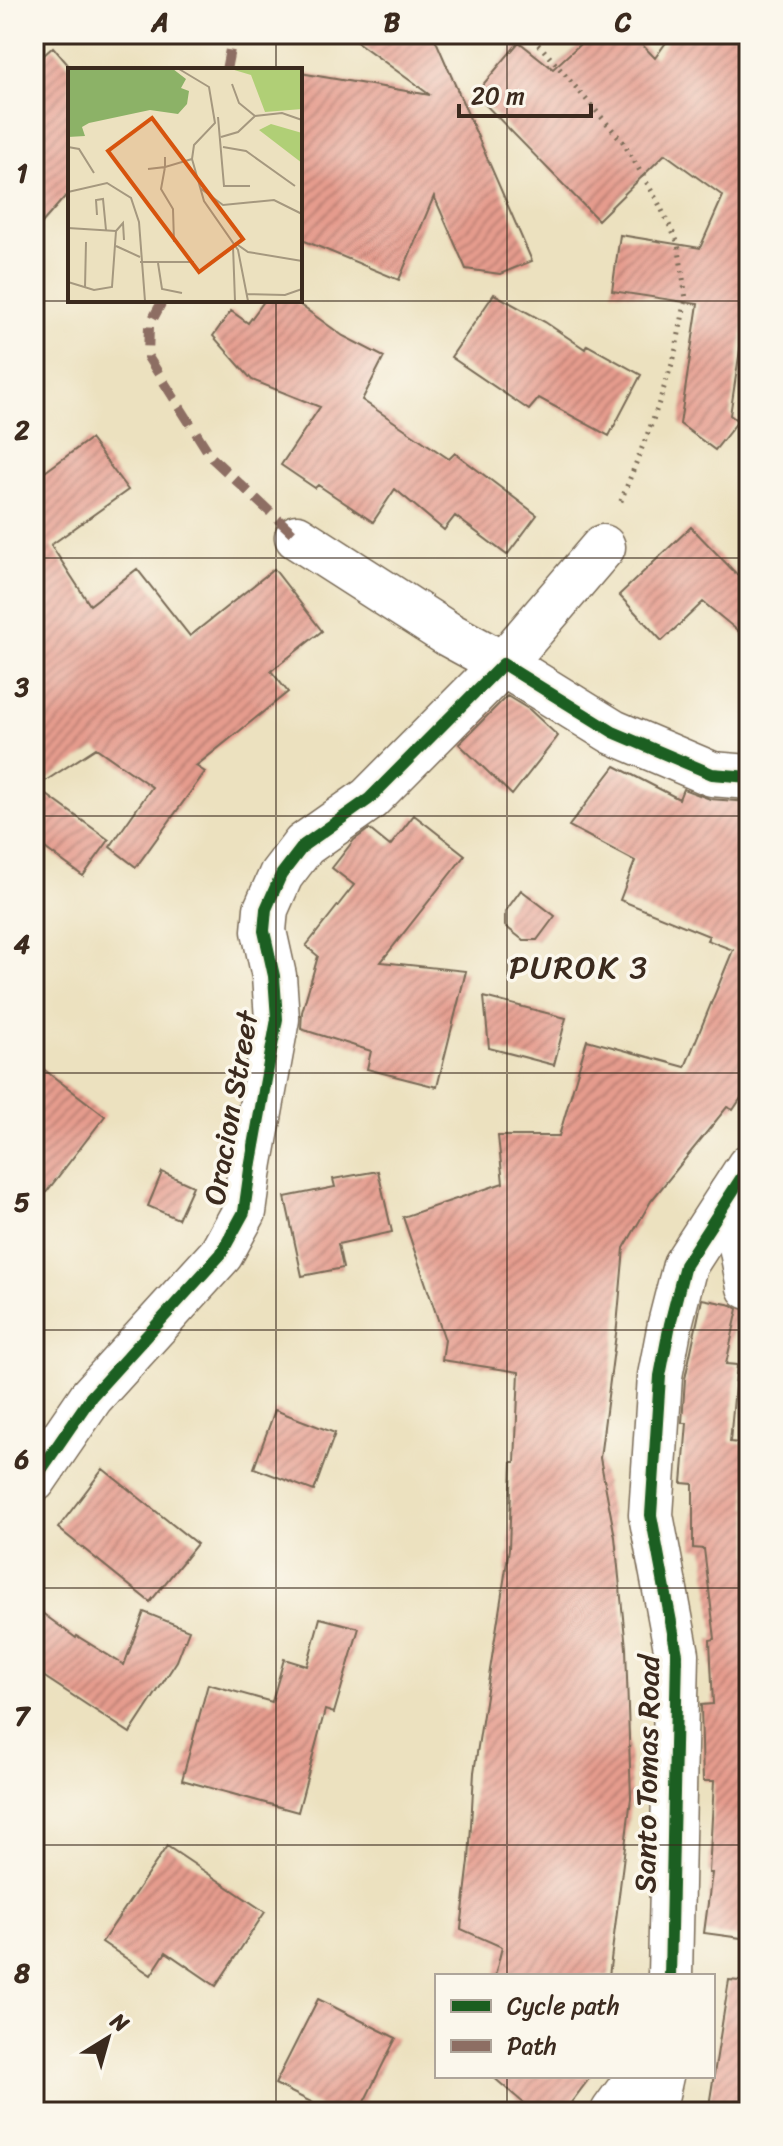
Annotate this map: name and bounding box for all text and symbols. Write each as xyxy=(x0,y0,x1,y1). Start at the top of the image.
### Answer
text: A xyxy=(150,0,169,45)
text: B xyxy=(384,0,401,45)
text: C xyxy=(614,0,632,45)
inset map xyxy=(68,68,302,302)
scale bar xyxy=(459,68,591,118)
text: 20 m xyxy=(471,75,525,117)
text: 1 xyxy=(16,150,28,196)
text: 2 xyxy=(13,407,30,453)
text: 3 xyxy=(14,664,30,710)
text: 4 xyxy=(14,921,30,967)
district label: PUROK 3 xyxy=(509,939,649,996)
street label: Oracion Street xyxy=(187,1005,275,1209)
text: 5 xyxy=(14,1179,30,1225)
text: 6 xyxy=(14,1436,30,1482)
street label: Santo Tomas Road xyxy=(618,1652,676,1893)
text: 7 xyxy=(15,1693,32,1739)
text: 8 xyxy=(13,1950,30,1996)
legend xyxy=(435,1974,715,2078)
text: Cycle path xyxy=(507,1985,620,2027)
north arrow xyxy=(68,1998,148,2078)
text: N xyxy=(101,2002,138,2043)
text: Path xyxy=(507,2025,557,2067)

